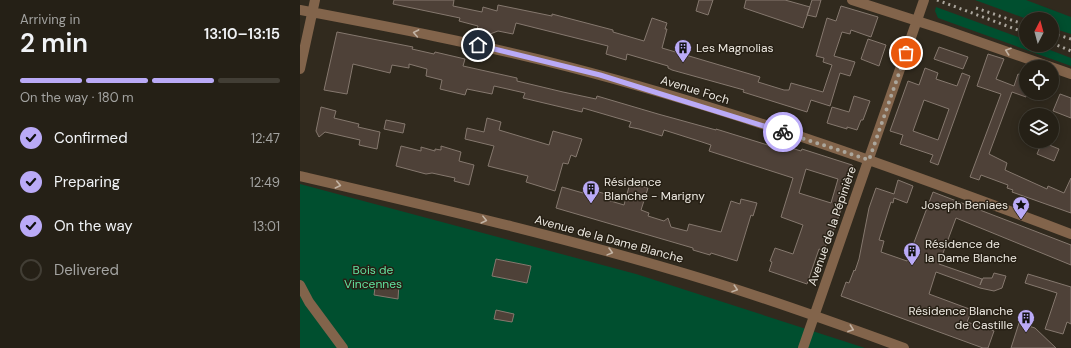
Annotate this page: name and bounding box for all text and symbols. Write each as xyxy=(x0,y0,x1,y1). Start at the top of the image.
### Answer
text: Arriving in xyxy=(20,11,80,28)
north arrow xyxy=(1019,12,1059,52)
map controls xyxy=(1019,12,1059,148)
text: 13:10–13:15 xyxy=(204,24,280,44)
text: 2 min xyxy=(20,26,88,60)
pin xyxy=(461,28,495,62)
one-way arrow xyxy=(413,29,419,37)
icon: home xyxy=(467,34,489,56)
pin xyxy=(889,36,923,70)
building icon: Les Magnolias xyxy=(673,38,693,63)
place label: Les Magnolias xyxy=(696,40,774,56)
icon: bag xyxy=(895,42,917,64)
one-way arrow xyxy=(1005,48,1012,56)
button: locate xyxy=(1019,60,1059,100)
street label: Avenue Foch xyxy=(659,72,731,108)
text: On the way · 180 m xyxy=(20,89,134,106)
button: layers xyxy=(1019,108,1059,148)
courier xyxy=(763,112,803,152)
icon: bike xyxy=(772,121,794,143)
icon: check xyxy=(20,127,42,149)
text: Confirmed xyxy=(54,128,128,148)
text: 12:47 xyxy=(251,130,280,147)
street label: Avenue de la Pépinière xyxy=(804,164,860,288)
icon: check xyxy=(20,171,42,193)
text: Preparing xyxy=(54,172,120,192)
text: 12:49 xyxy=(250,174,280,191)
place label: Résidence Blanche - Marigny xyxy=(604,174,705,204)
building icon: Résidence Blanche - Marigny xyxy=(581,179,601,204)
one-way arrow xyxy=(335,180,341,188)
place icon: Joseph Beniaes xyxy=(1011,195,1031,220)
place label: Joseph Beniaes xyxy=(921,197,1008,213)
street label: Avenue de la Dame Blanche xyxy=(533,211,685,267)
icon: check xyxy=(20,215,42,237)
one-way arrow xyxy=(481,215,487,223)
text: On the way xyxy=(54,216,133,236)
text: 13:01 xyxy=(253,218,280,235)
place label: Résidence de la Dame Blanche xyxy=(925,236,1017,266)
building icon: Résidence de la Dame Blanche xyxy=(902,241,922,266)
one-way arrow xyxy=(606,247,613,256)
text: Delivered xyxy=(54,260,119,280)
park label: Bois de Vincennes xyxy=(344,262,402,292)
one-way arrow xyxy=(731,284,738,293)
place label: Résidence Blanche de Castille xyxy=(909,303,1013,333)
building icon: Résidence Blanche de Castille xyxy=(1016,308,1036,333)
one-way arrow xyxy=(848,324,855,333)

